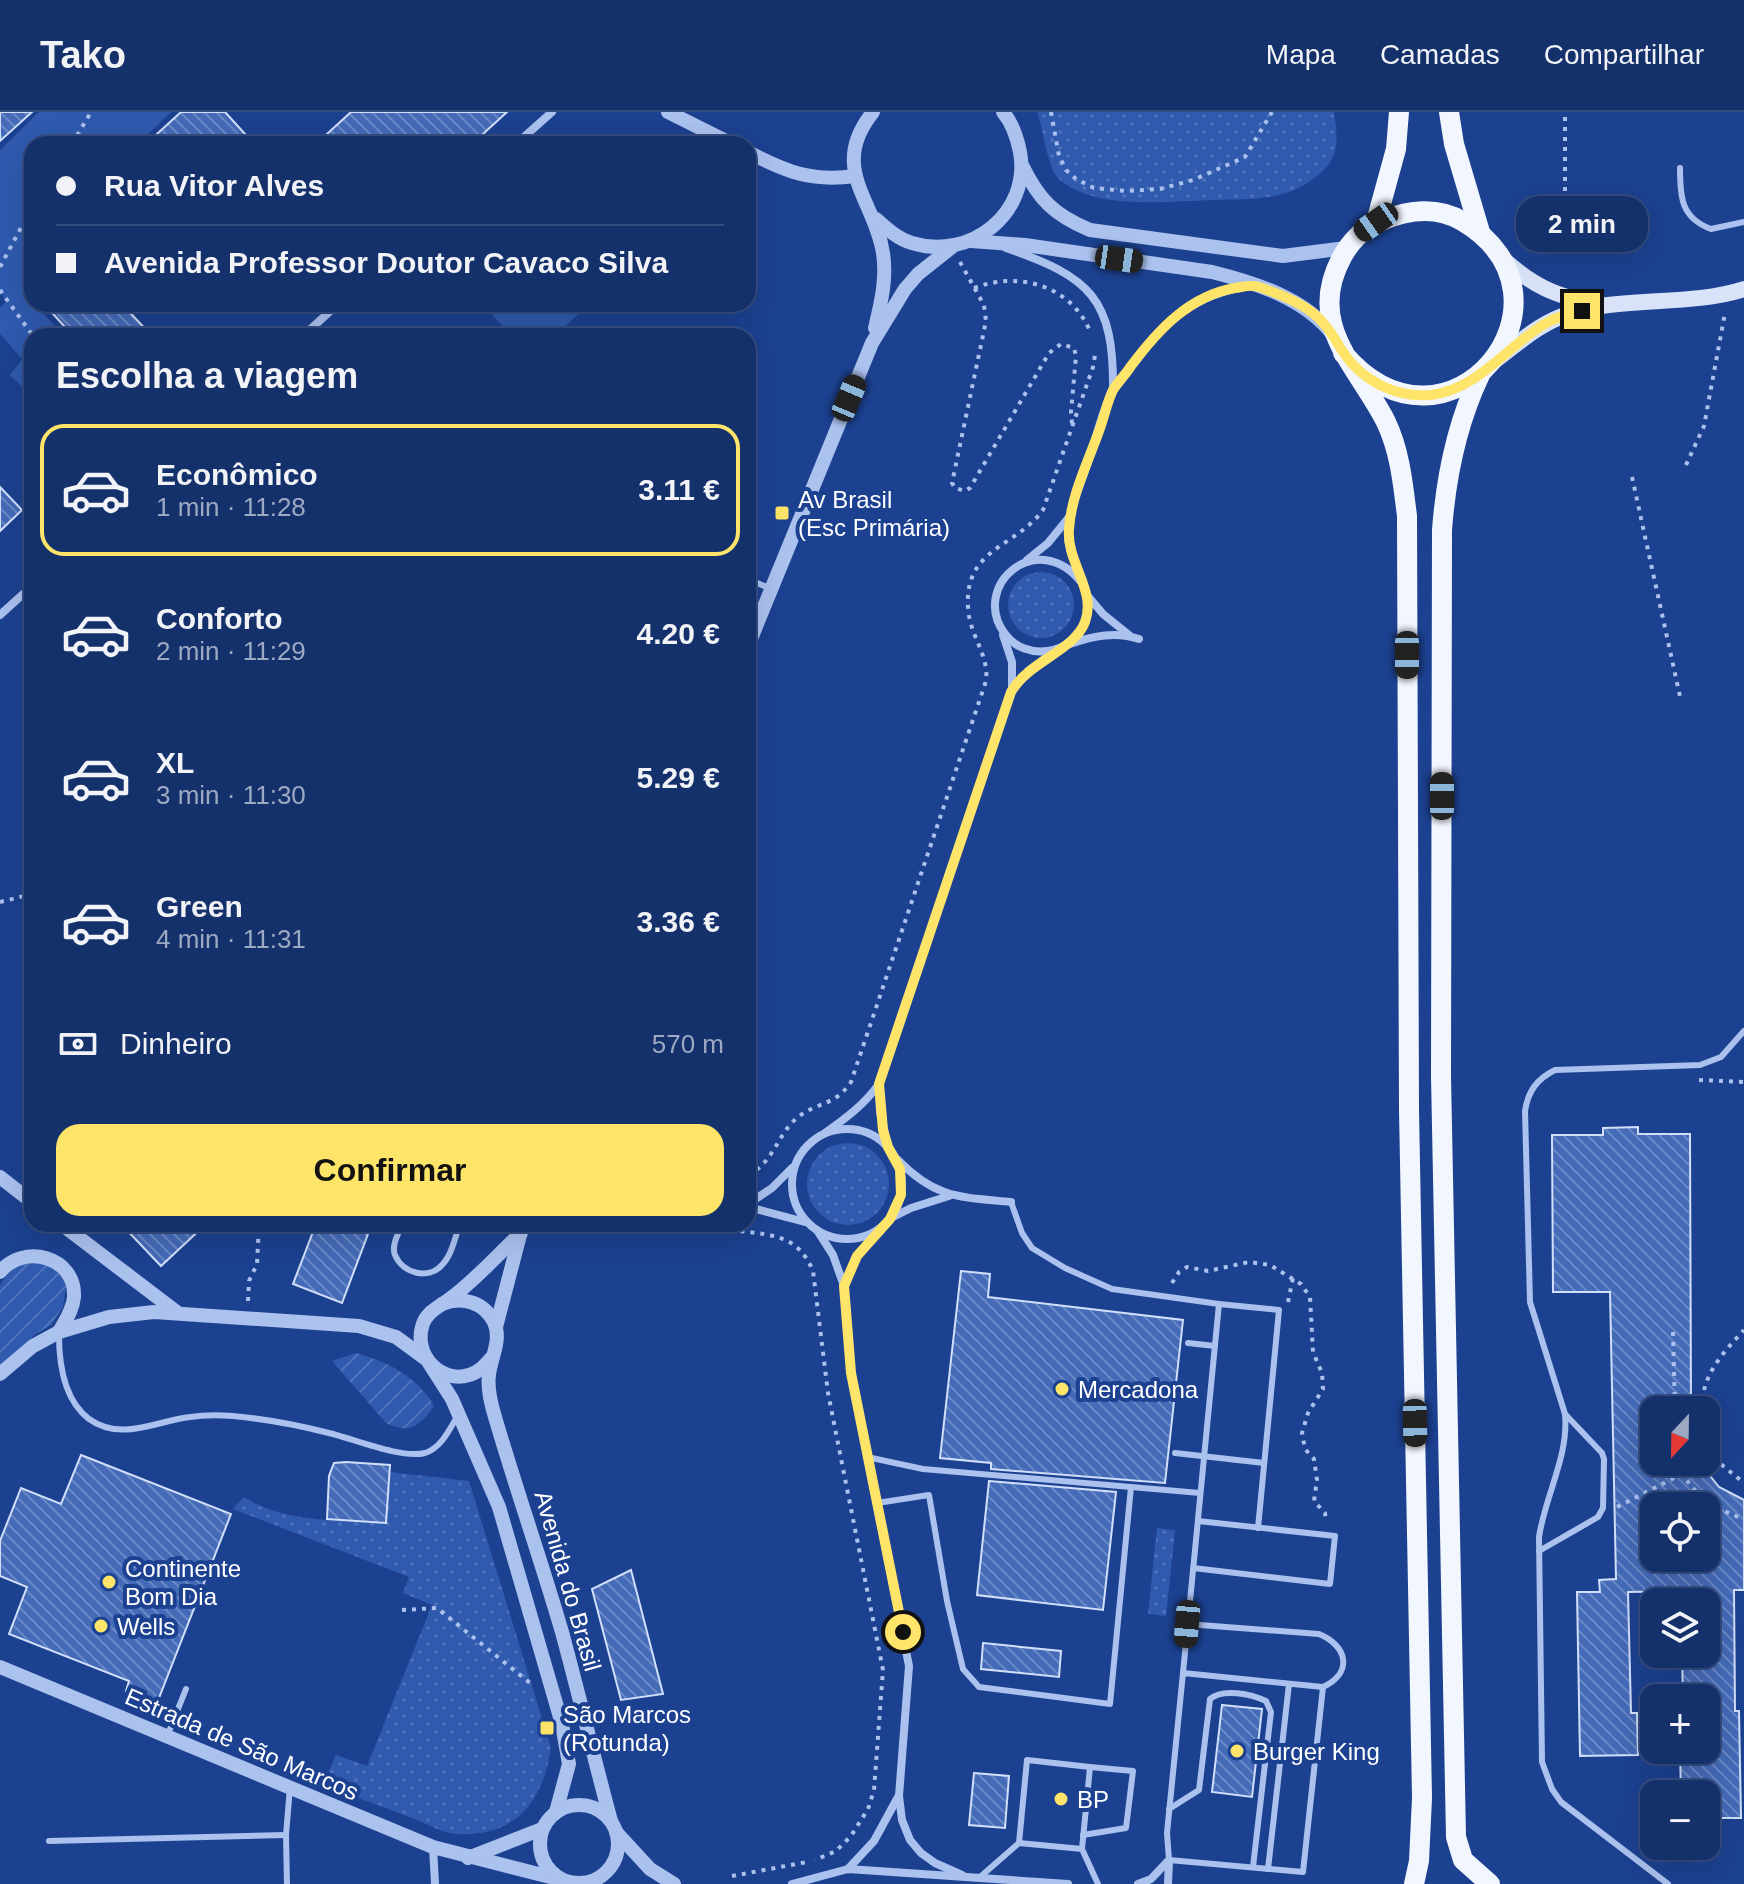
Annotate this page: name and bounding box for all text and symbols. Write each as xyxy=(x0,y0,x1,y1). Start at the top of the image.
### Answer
text: Tako xyxy=(40,34,126,76)
text: Mapa xyxy=(1266,39,1336,70)
text: Camadas xyxy=(1380,39,1500,70)
text: Compartilhar xyxy=(1544,39,1704,70)
text: Rua Vitor Alves xyxy=(104,169,324,202)
callout: 2 min xyxy=(1516,195,1648,251)
car xyxy=(1349,198,1403,246)
text: 2 min xyxy=(1548,209,1616,239)
car xyxy=(1094,244,1144,274)
text: Avenida Professor Doutor Cavaco Silva xyxy=(104,246,668,279)
route end xyxy=(1564,293,1600,329)
text: Escolha a viagem xyxy=(56,355,358,396)
car xyxy=(829,371,869,425)
icon: car xyxy=(60,454,132,526)
text: Econômico xyxy=(156,458,318,491)
text: 3.11 € xyxy=(638,473,720,506)
place label: Av Brasil (Esc Primária) xyxy=(798,486,950,541)
text: 1 min · 11:28 xyxy=(156,492,306,522)
marker: Av Brasil (Esc Primária) xyxy=(773,504,791,522)
icon: car xyxy=(60,598,132,670)
text: Conforto xyxy=(156,602,283,635)
text: 4.20 € xyxy=(637,617,720,650)
car xyxy=(1395,631,1419,679)
text: 2 min · 11:29 xyxy=(156,636,306,666)
icon: car xyxy=(60,742,132,814)
text: XL xyxy=(156,746,194,779)
text: 5.29 € xyxy=(637,761,720,794)
car xyxy=(1430,772,1454,820)
text: 3 min · 11:30 xyxy=(156,780,306,810)
icon: car xyxy=(60,886,132,958)
text: Green xyxy=(156,890,243,923)
text: 3.36 € xyxy=(637,905,720,938)
text: 4 min · 11:31 xyxy=(156,924,306,954)
icon: cash xyxy=(56,1022,100,1066)
text: Dinheiro xyxy=(120,1027,232,1060)
text: 570 m xyxy=(652,1029,724,1059)
button: Confirmar xyxy=(56,1124,724,1216)
place label: Mercadona xyxy=(1078,1376,1199,1403)
marker: Mercadona xyxy=(1053,1380,1071,1398)
north arrow xyxy=(1640,1396,1720,1476)
map controls xyxy=(1640,1396,1720,1860)
car xyxy=(1403,1399,1427,1447)
street label: Avenida do Brasil xyxy=(529,1488,607,1674)
button: locate xyxy=(1640,1492,1720,1572)
place label: Continente Bom Dia xyxy=(125,1555,241,1610)
marker: Continente Bom Dia xyxy=(100,1573,118,1591)
button: layers xyxy=(1640,1588,1720,1668)
car xyxy=(1173,1599,1201,1649)
place label: Wells xyxy=(117,1613,175,1640)
route start xyxy=(885,1614,921,1650)
marker: Wells xyxy=(92,1617,110,1635)
street label: Estrada de São Marcos xyxy=(121,1683,363,1805)
button: + xyxy=(1640,1684,1720,1764)
place label: São Marcos (Rotunda) xyxy=(563,1701,691,1756)
marker: São Marcos (Rotunda) xyxy=(538,1719,556,1737)
place label: Burger King xyxy=(1253,1738,1380,1765)
marker: Burger King xyxy=(1228,1742,1246,1760)
button: − xyxy=(1640,1780,1720,1860)
place label: BP xyxy=(1077,1786,1109,1813)
marker: BP xyxy=(1052,1790,1070,1808)

